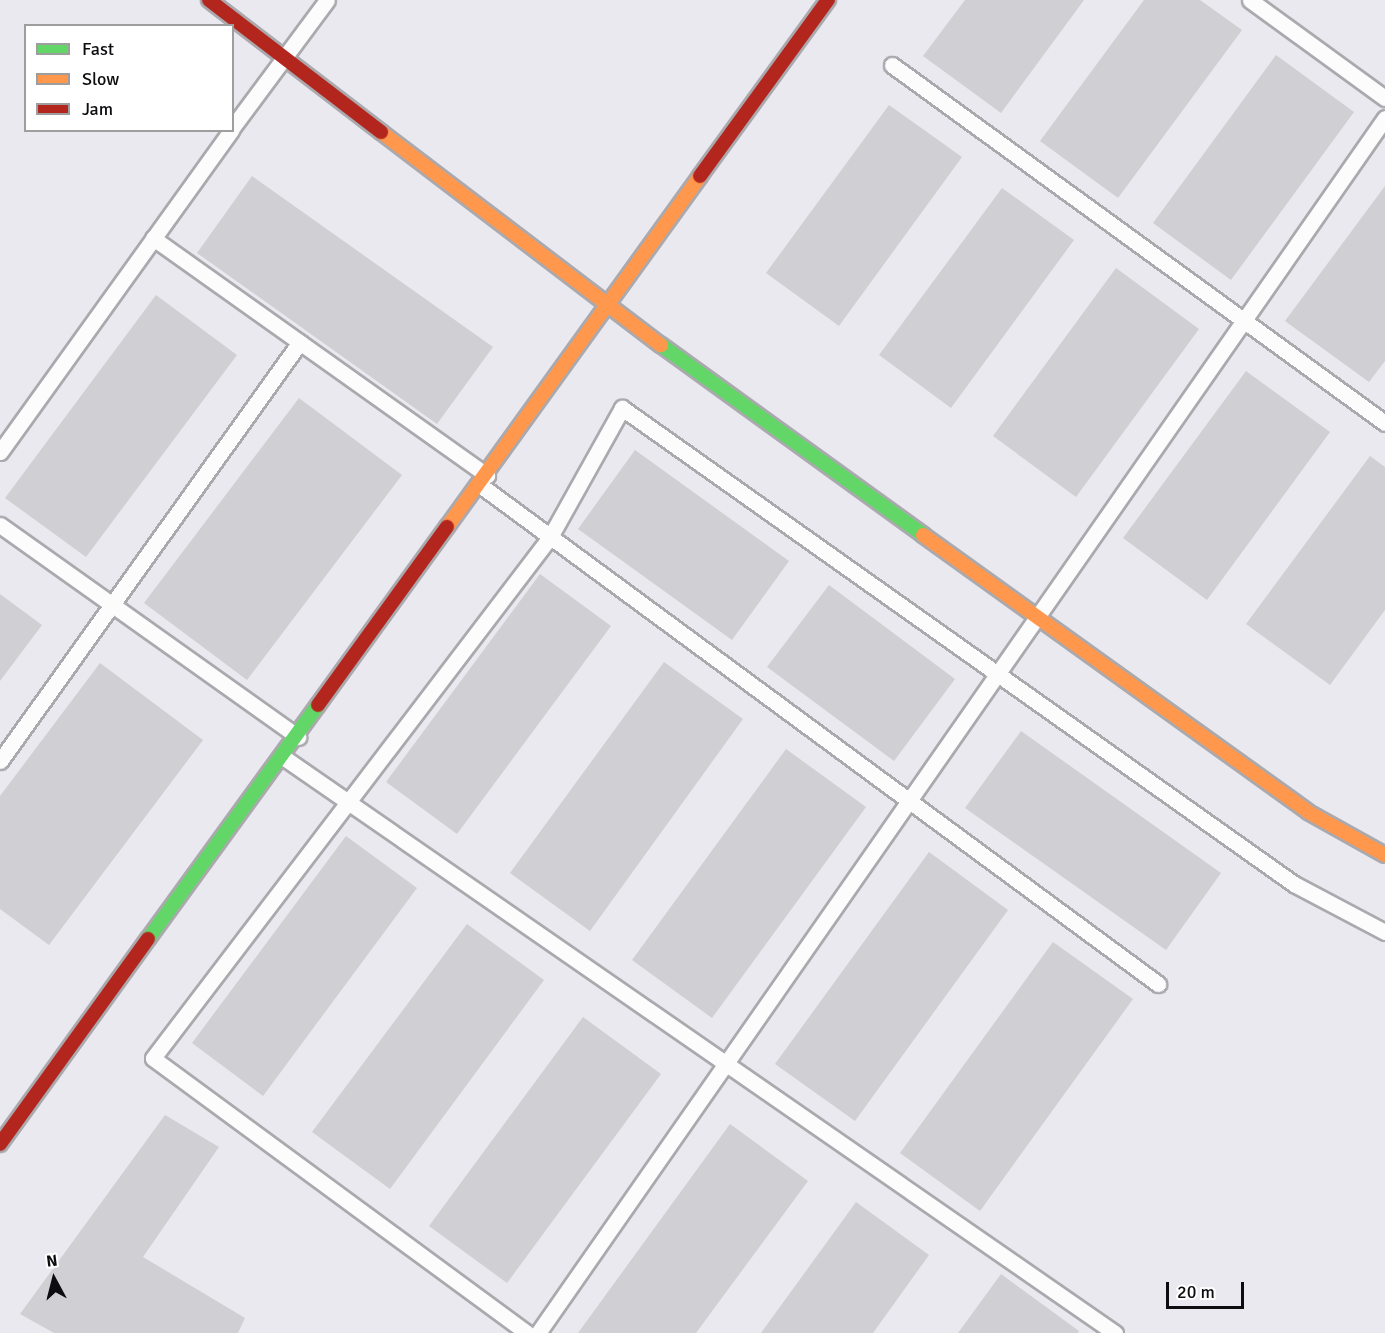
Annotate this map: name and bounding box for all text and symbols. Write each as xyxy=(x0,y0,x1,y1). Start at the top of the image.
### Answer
legend xyxy=(24,24,234,132)
text: Fast xyxy=(82,38,114,60)
text: Slow xyxy=(82,68,119,90)
text: Jam xyxy=(82,98,113,120)
north arrow xyxy=(24,1249,84,1309)
text: N xyxy=(45,1251,59,1272)
scale bar xyxy=(1169,1270,1247,1308)
text: 20 m xyxy=(1177,1281,1215,1303)

